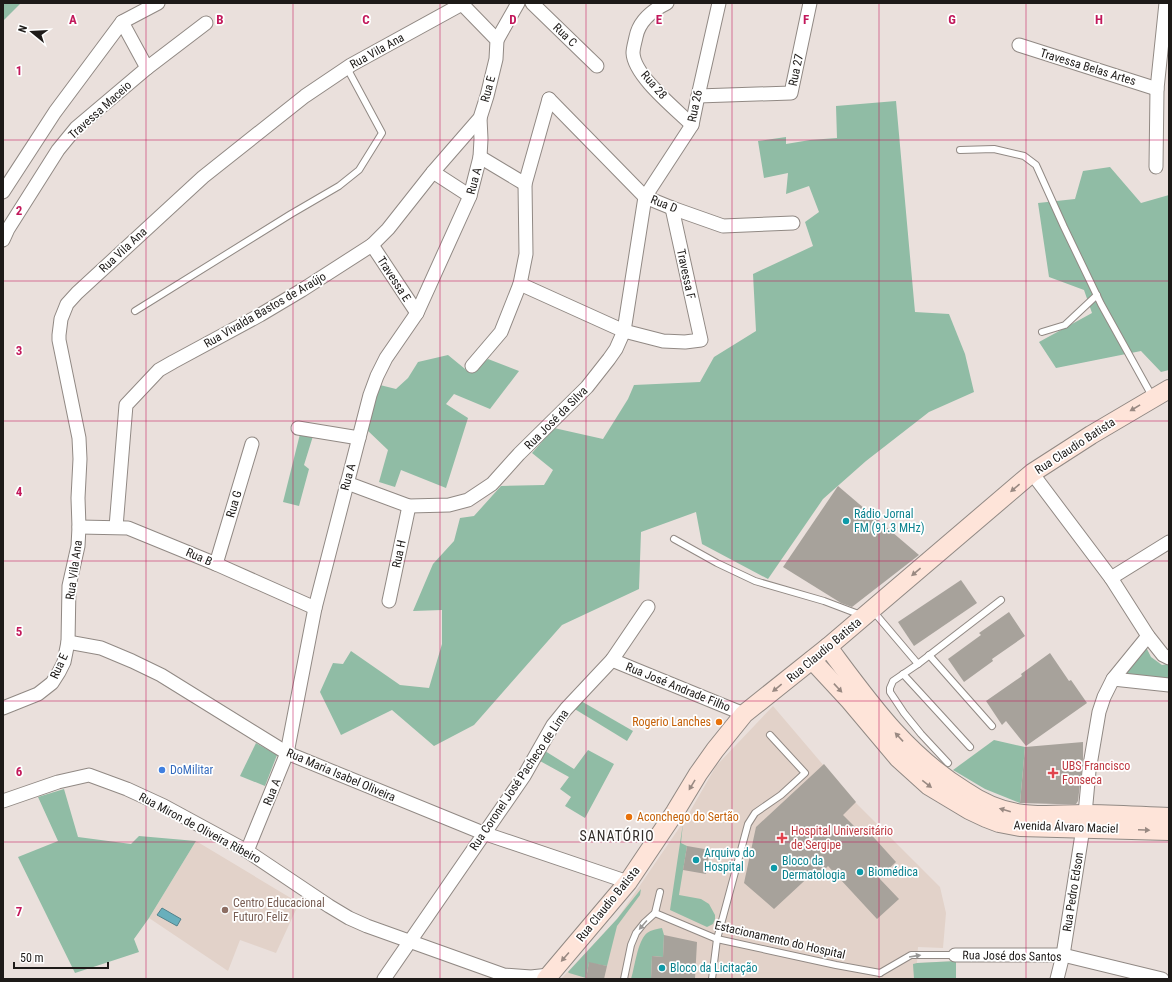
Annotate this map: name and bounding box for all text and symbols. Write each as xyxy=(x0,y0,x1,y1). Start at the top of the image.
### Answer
north arrow xyxy=(12,12,52,52)
text: A xyxy=(69,12,77,27)
text: B xyxy=(216,12,224,27)
text: C xyxy=(362,12,370,27)
text: D xyxy=(509,12,517,27)
text: E xyxy=(656,12,663,27)
text: F xyxy=(803,12,809,27)
text: G xyxy=(948,12,956,27)
text: H xyxy=(1095,12,1103,27)
street label: Rua C xyxy=(550,20,580,50)
text: N xyxy=(16,24,30,34)
street label: Rua Vila Ana xyxy=(347,30,407,72)
street label: Travessa Belas Artes xyxy=(1038,46,1138,88)
street label: Rua 27 xyxy=(786,53,806,87)
text: 1 xyxy=(16,63,22,78)
street label: Rua 28 xyxy=(638,68,670,102)
street label: Rua E xyxy=(478,74,498,104)
street label: Travessa Maceio xyxy=(66,78,134,142)
street label: Rua 26 xyxy=(685,89,705,123)
street label: Rua A xyxy=(464,166,484,196)
street label: Rua D xyxy=(649,192,680,216)
text: 2 xyxy=(16,203,23,218)
street label: Rua Vila Ana xyxy=(96,224,150,276)
street label: Travessa F xyxy=(674,248,698,301)
street label: Travessa E xyxy=(374,254,414,304)
street label: Rua Vivalda Bastos de Araújo xyxy=(202,269,328,351)
text: 3 xyxy=(16,343,22,358)
street label: Rua José da Silva xyxy=(522,383,591,452)
one-way arrow xyxy=(1129,405,1141,412)
street label: Rua Claudio Batista xyxy=(1032,415,1118,477)
street label: Rua A xyxy=(338,462,358,492)
one-way arrow xyxy=(1010,483,1021,492)
text: 4 xyxy=(16,484,23,499)
street label: Rua G xyxy=(223,489,245,519)
place label: Rádio Jornal FM (91.3 MHz) xyxy=(854,507,925,535)
marker: Rádio Jornal FM (91.3 MHz) xyxy=(841,516,851,526)
street label: Rua Vila Ana xyxy=(63,539,85,601)
street label: Rua H xyxy=(389,539,409,569)
street label: Rua B xyxy=(184,545,214,569)
one-way arrow xyxy=(911,567,922,576)
street label: Rua Claudio Batista xyxy=(784,615,864,685)
text: 5 xyxy=(16,624,23,639)
street label: Rua E xyxy=(47,651,71,681)
street label: Rua José Andrade Filho xyxy=(624,660,732,714)
one-way arrow xyxy=(834,683,843,694)
one-way arrow xyxy=(771,684,782,692)
street label: Rua Coronel José Pacheco de Lima xyxy=(467,707,572,853)
place label: Rogerio Lanches xyxy=(632,715,711,729)
marker: Rogerio Lanches xyxy=(714,717,724,727)
one-way arrow xyxy=(895,733,904,742)
street label: Rua Maria Isabel Oliveira xyxy=(284,746,398,804)
place label: UBS Francisco Fonseca xyxy=(1062,759,1130,787)
place label: DoMilitar xyxy=(170,763,213,777)
text: 6 xyxy=(16,764,23,779)
marker: DoMilitar xyxy=(157,765,167,775)
marker: UBS Francisco Fonseca xyxy=(1047,767,1059,779)
street label: Rua A xyxy=(260,777,284,807)
one-way arrow xyxy=(688,779,695,791)
one-way arrow xyxy=(921,779,932,788)
street label: Rua Miron de Oliveira Ribeiro xyxy=(137,790,263,866)
one-way arrow xyxy=(999,807,1011,813)
place label: Aconchego do Sertão xyxy=(637,810,739,824)
marker: Aconchego do Sertão xyxy=(624,812,634,822)
street label: Avenida Álvaro Maciel xyxy=(1013,817,1119,836)
place label: Hospital Universitário de Sergipe xyxy=(791,824,893,852)
district label: SANATÓRIO xyxy=(579,827,655,844)
one-way arrow xyxy=(1138,827,1151,833)
marker: Hospital Universitário de Sergipe xyxy=(776,832,788,844)
place label: Arquivo do Hospital xyxy=(704,846,755,874)
street label: Rua Pedro Edson xyxy=(1060,851,1086,933)
place label: Bloco da Dermatologia xyxy=(782,854,846,882)
marker: Arquivo do Hospital xyxy=(691,855,701,865)
street label: Rua Claudio Batista xyxy=(573,863,643,944)
marker: Bloco da Dermatologia xyxy=(769,863,779,873)
place label: Biomédica xyxy=(868,865,918,879)
marker: Biomédica xyxy=(855,867,865,877)
place label: Centro Educacional Futuro Feliz xyxy=(233,896,325,924)
text: 7 xyxy=(16,904,23,919)
marker: Centro Educacional Futuro Feliz xyxy=(220,905,230,915)
street label: Estacionamento do Hospital xyxy=(713,918,847,962)
one-way arrow xyxy=(638,920,647,930)
scale bar xyxy=(14,944,108,970)
street label: Rua José dos Santos xyxy=(962,948,1062,964)
text: 50 m xyxy=(20,951,44,965)
one-way arrow xyxy=(560,951,569,962)
one-way arrow xyxy=(909,953,921,959)
place label: Bloco da Licitação xyxy=(670,961,757,975)
marker: Bloco da Licitação xyxy=(657,963,667,973)

